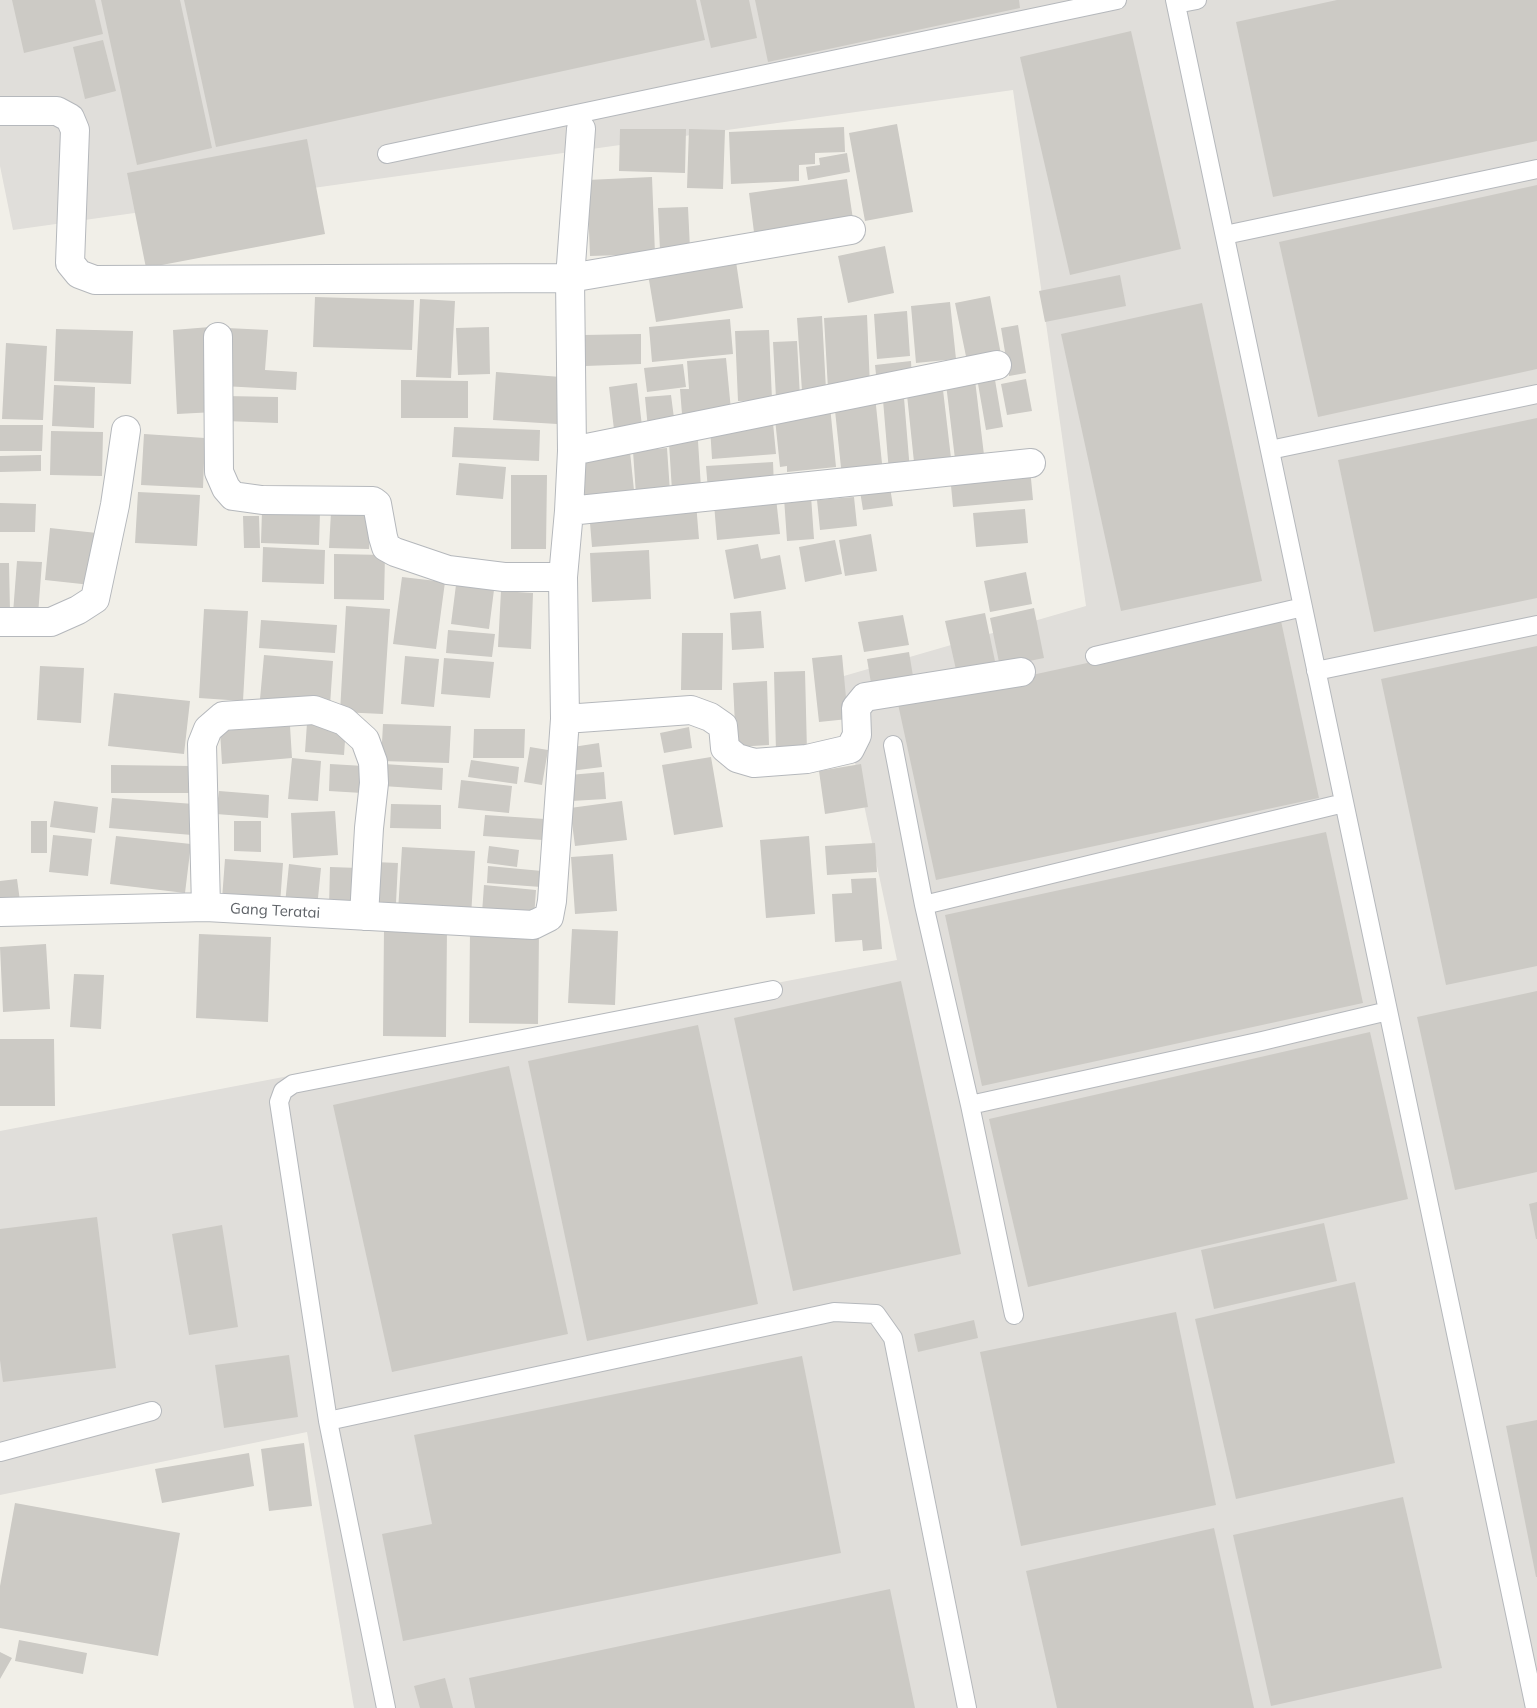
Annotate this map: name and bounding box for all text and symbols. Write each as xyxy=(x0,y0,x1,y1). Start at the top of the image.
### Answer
street label: Gang Teratai xyxy=(230,900,320,922)

